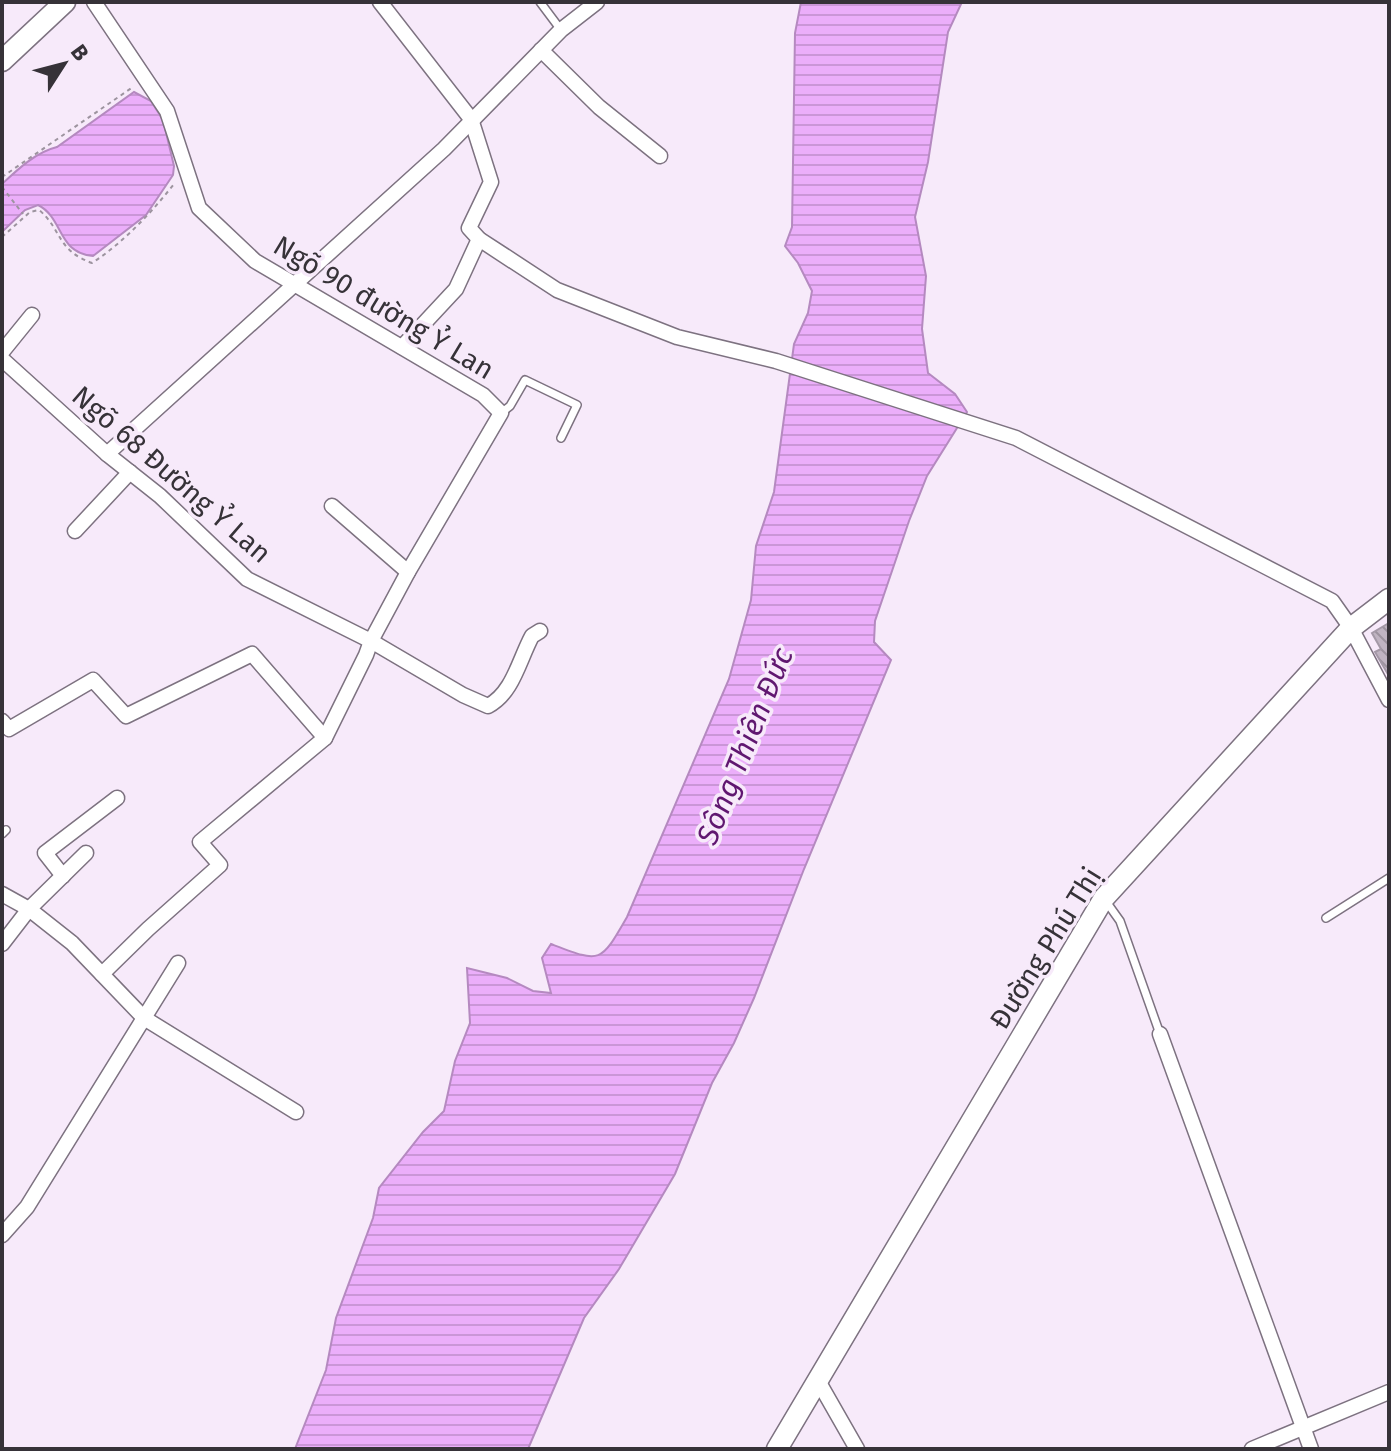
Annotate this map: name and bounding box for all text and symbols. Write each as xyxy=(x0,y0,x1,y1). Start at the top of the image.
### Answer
north arrow xyxy=(24,24,104,104)
text: B xyxy=(65,39,95,66)
street label: Ngõ 90 đường Ỷ Lan xyxy=(268,227,501,386)
street label: Ngõ 68 Đường Ỷ Lan xyxy=(66,378,279,570)
water label: Sông Thiên Đức xyxy=(689,642,801,851)
street label: Đường Phú Thị xyxy=(983,861,1108,1035)

